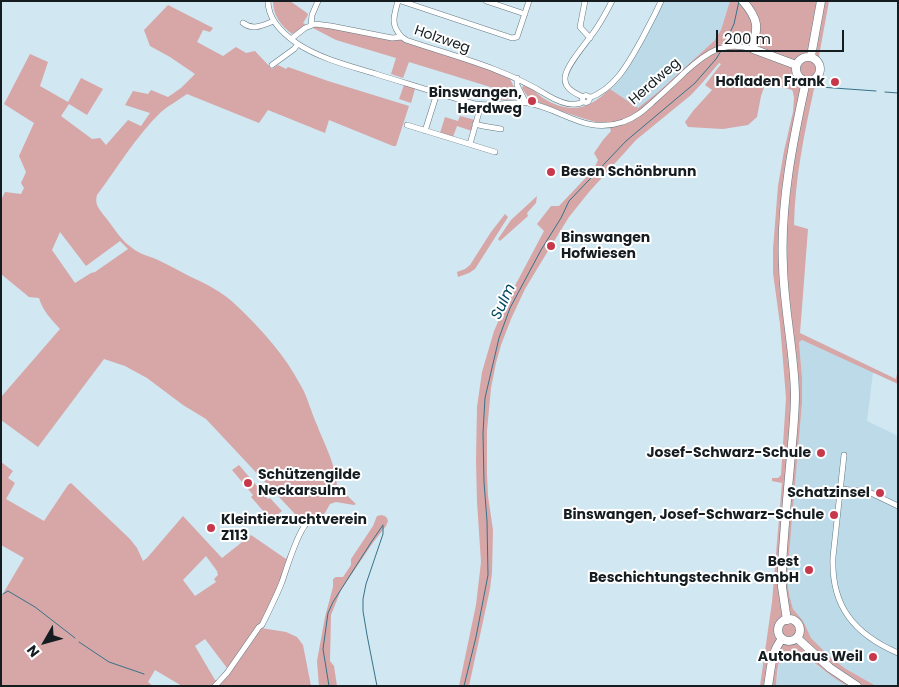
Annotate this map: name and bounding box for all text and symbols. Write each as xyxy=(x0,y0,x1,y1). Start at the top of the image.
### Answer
scale bar xyxy=(719,20,846,52)
street label: Holzweg xyxy=(412,23,472,57)
text: 200 m xyxy=(724,28,771,49)
street label: Herdweg xyxy=(626,55,684,109)
place label: Hofladen Frank xyxy=(715,74,825,90)
marker: Hofladen Frank xyxy=(829,76,841,88)
place label: Binswangen, Herdweg xyxy=(429,85,522,118)
marker: Binswangen, Herdweg xyxy=(526,95,538,107)
place label: Besen Schönbrunn xyxy=(561,164,696,180)
marker: Besen Schönbrunn xyxy=(545,166,557,178)
place label: Binswangen Hofwiesen xyxy=(561,230,650,262)
marker: Binswangen Hofwiesen xyxy=(545,240,557,252)
water label: Sulm xyxy=(488,281,520,323)
place label: Josef-Schwarz-Schule xyxy=(646,445,811,461)
marker: Josef-Schwarz-Schule xyxy=(815,447,827,459)
place label: Schützengilde Neckarsulm xyxy=(258,467,361,500)
marker: Schützengilde Neckarsulm xyxy=(242,477,254,489)
place label: Schatzinsel xyxy=(787,485,870,501)
marker: Schatzinsel xyxy=(874,487,886,499)
place label: Binswangen, Josef-Schwarz-Schule xyxy=(563,507,824,523)
marker: Binswangen, Josef-Schwarz-Schule xyxy=(828,509,840,521)
place label: Kleintierzuchtverein Z113 xyxy=(221,512,367,544)
marker: Kleintierzuchtverein Z113 xyxy=(205,522,217,534)
place label: Best Beschichtungstechnik GmbH xyxy=(589,554,799,586)
marker: Best Beschichtungstechnik GmbH xyxy=(803,564,815,576)
north arrow xyxy=(20,617,70,667)
text: N xyxy=(22,641,44,662)
place label: Autohaus Weil xyxy=(758,649,863,665)
marker: Autohaus Weil xyxy=(867,651,879,663)

